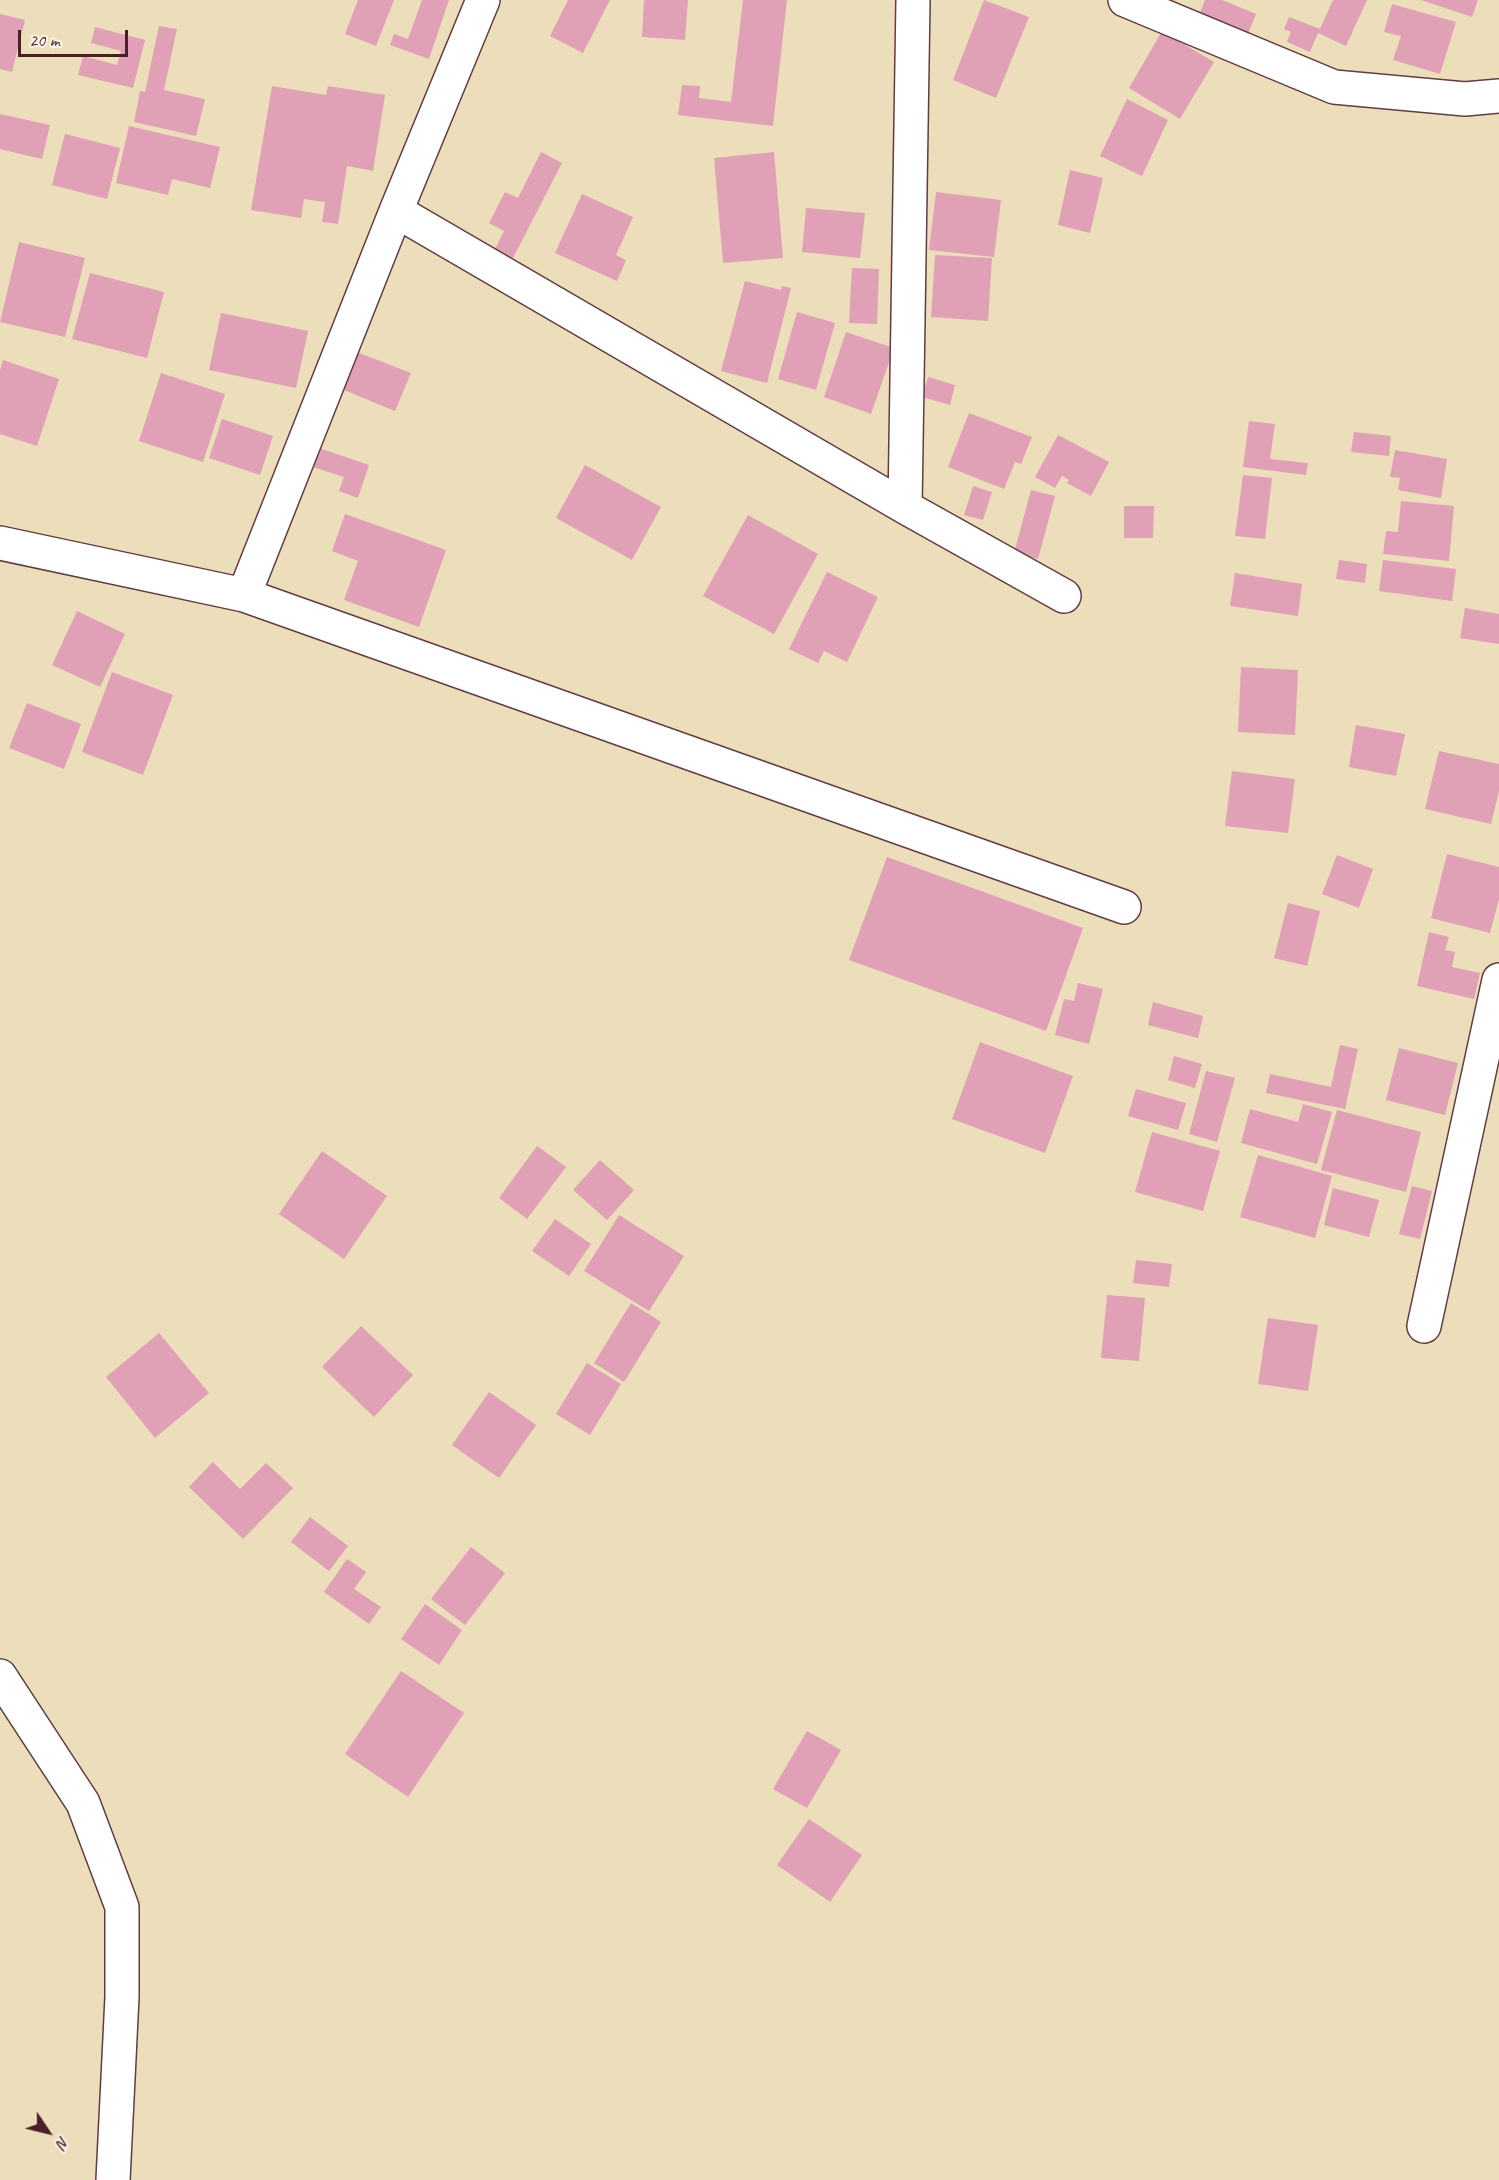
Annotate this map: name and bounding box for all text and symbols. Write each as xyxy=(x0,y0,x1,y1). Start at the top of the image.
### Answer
scale bar xyxy=(21,18,130,56)
text: 20 m xyxy=(29,29,60,51)
north arrow xyxy=(18,2102,78,2162)
text: N xyxy=(52,2133,74,2152)

